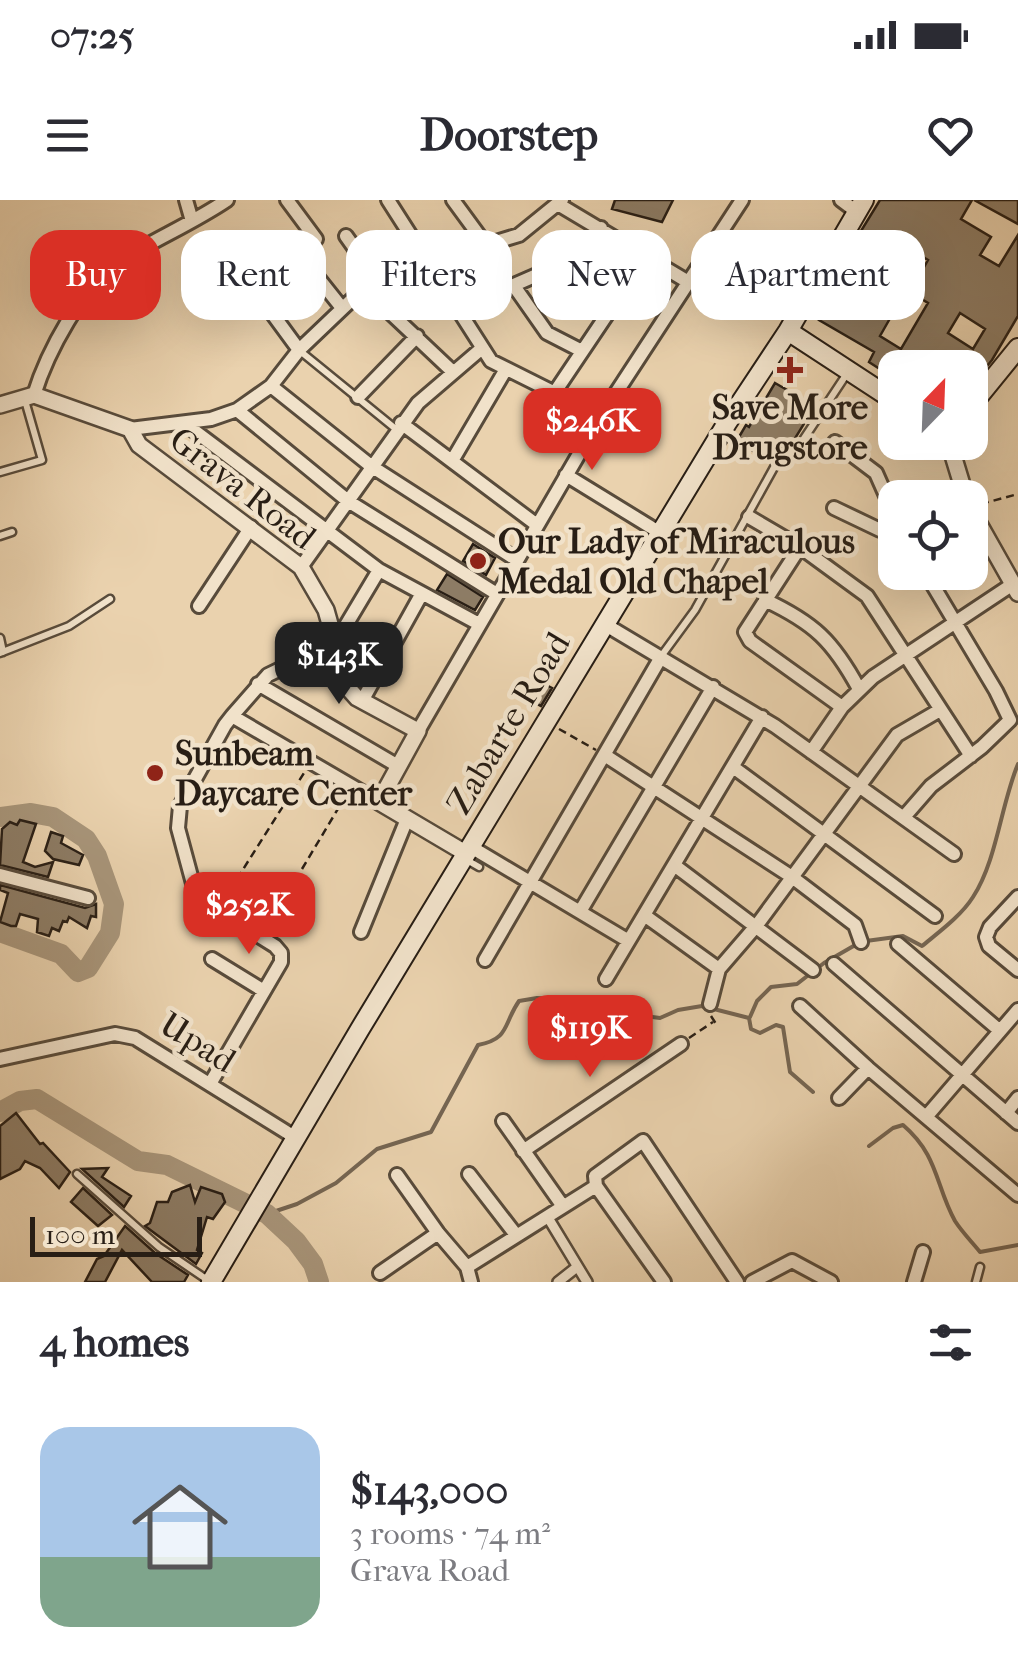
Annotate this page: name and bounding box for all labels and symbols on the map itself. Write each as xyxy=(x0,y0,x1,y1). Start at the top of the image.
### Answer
north arrow xyxy=(878,350,988,460)
marker: Save More Drugstore xyxy=(779,359,801,381)
place label: Save More Drugstore xyxy=(712,387,869,468)
pin: $246K xyxy=(522,388,662,473)
street label: Grava Road xyxy=(162,419,325,559)
place label: Our Lady of Miraculous Medal Old Chapel xyxy=(498,521,855,602)
marker: Our Lady of Miraculous Medal Old Chapel xyxy=(467,550,489,572)
pin: $143K xyxy=(269,622,409,707)
street label: Zabarte Road xyxy=(438,624,579,822)
place label: Sunbeam Daycare Center xyxy=(175,733,413,814)
marker: Sunbeam Daycare Center xyxy=(144,762,166,784)
pin: $252K xyxy=(179,872,319,957)
pin: $119K xyxy=(520,995,660,1080)
street label: Upad xyxy=(152,1003,244,1082)
scale bar xyxy=(30,1212,202,1256)

